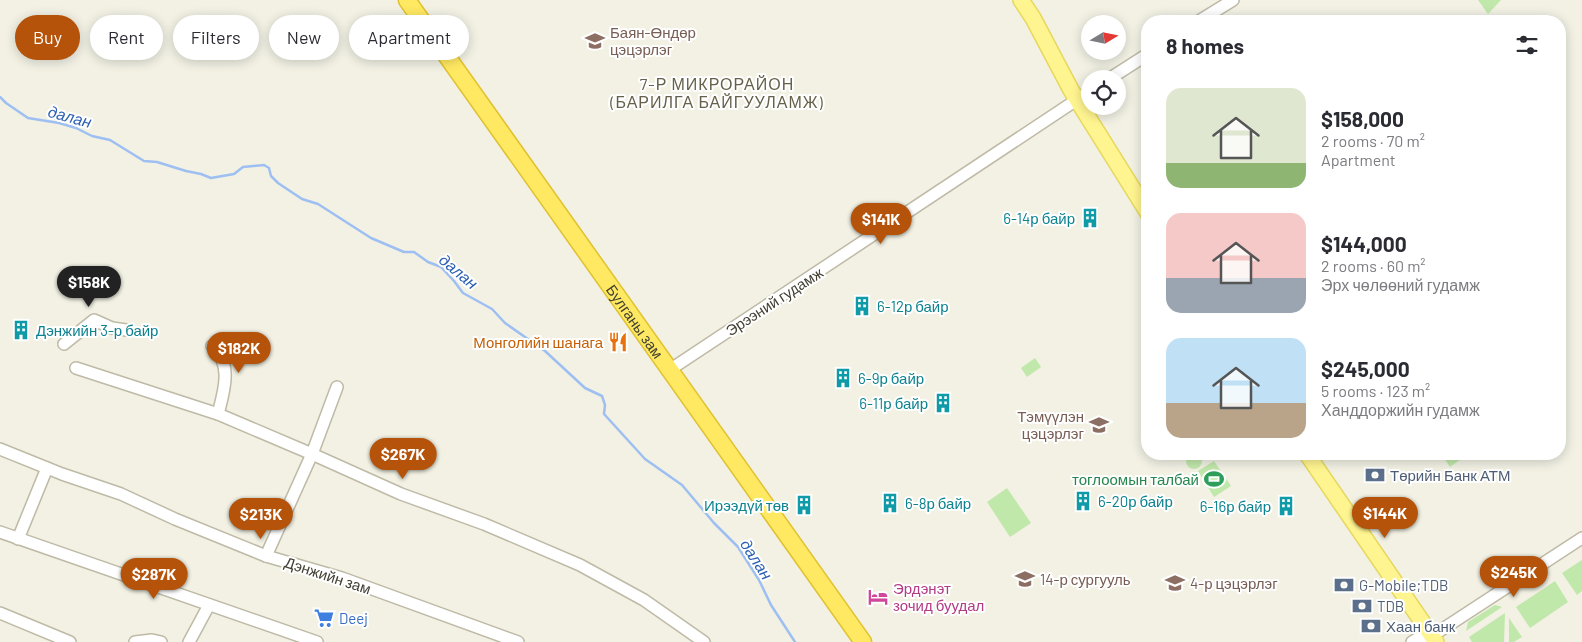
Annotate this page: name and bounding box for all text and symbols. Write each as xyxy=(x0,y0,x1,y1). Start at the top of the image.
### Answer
chip: Buy xyxy=(15,15,80,60)
chip: Rent xyxy=(90,15,163,60)
chip: Filters xyxy=(173,15,259,60)
chip: New xyxy=(269,15,339,60)
chip: Apartment xyxy=(349,15,469,60)
north arrow xyxy=(1081,15,1126,60)
map controls xyxy=(1081,15,1126,115)
place label: Баян-Өндөр цэцэрлэг xyxy=(610,23,696,58)
school or university icon: Баян-Өндөр цэцэрлэг xyxy=(584,30,606,52)
icon: filters xyxy=(1513,31,1541,59)
text: 8 homes xyxy=(1166,33,1244,58)
button: locate xyxy=(1081,70,1126,115)
district label: 7-Р МИКРОРАЙОН (БАРИЛГА БАЙГУУЛАМЖ) xyxy=(609,74,824,111)
water label: далан xyxy=(46,101,94,131)
text: $158,000 xyxy=(1321,106,1404,131)
icon: home xyxy=(1206,108,1266,168)
text: 2 rooms · 70 m² xyxy=(1321,131,1425,150)
text: Apartment xyxy=(1321,150,1396,169)
pin: $141K xyxy=(846,202,916,245)
building icon: 6-14р байр xyxy=(1079,207,1101,229)
text: $141K xyxy=(862,209,900,228)
place label: 6-14р байр xyxy=(1003,209,1075,227)
text: $144,000 xyxy=(1321,231,1407,256)
icon: home xyxy=(1206,233,1266,293)
water label: далан xyxy=(436,249,482,293)
text: 2 rooms · 60 m² xyxy=(1321,256,1426,275)
street label: Эрээний гудамж xyxy=(722,263,826,339)
pin: $158K xyxy=(54,266,124,308)
text: $158K xyxy=(68,272,110,291)
text: Эрх чөлөөний гудамж xyxy=(1321,275,1480,294)
street label: Булганы зам xyxy=(603,281,668,362)
building icon: 6-12р байр xyxy=(851,295,873,317)
place label: 6-12р байр xyxy=(877,297,949,315)
building icon: Дэнжийн 3-р байр xyxy=(10,319,32,341)
place label: Дэнжийн 3-р байр xyxy=(36,321,158,339)
restaurant icon: Монголийн шанага xyxy=(607,331,629,353)
pin: $182K xyxy=(204,332,274,374)
place label: Монголийн шанага xyxy=(473,333,604,351)
text: $182K xyxy=(218,338,260,357)
text: $245,000 xyxy=(1321,356,1410,381)
icon: home xyxy=(1206,358,1266,418)
building icon: 6-9р байр xyxy=(832,367,854,389)
place label: 6-9р байр xyxy=(858,369,924,387)
text: 5 rooms · 123 m² xyxy=(1321,381,1430,400)
building icon: 6-11р байр xyxy=(932,392,954,414)
place label: 6-11р байр xyxy=(859,394,928,412)
text: Ханддоржийн гудамж xyxy=(1321,400,1480,419)
place label: Тэмүүлэн цэцэрлэг xyxy=(1017,407,1085,442)
school or university icon: Тэмүүлэн цэцэрлэг xyxy=(1088,414,1110,436)
pin: $267K xyxy=(368,438,438,480)
text: $267K xyxy=(381,444,425,463)
bank icon: Төрийн Банк АТМ xyxy=(1364,464,1386,486)
place label: Төрийн Банк АТМ xyxy=(1390,466,1510,484)
sports icon: тоглоомын талбай xyxy=(1203,468,1225,490)
place label: тоглоомын талбай xyxy=(1072,470,1199,488)
building icon: 6-20р байр xyxy=(1072,490,1094,512)
building icon: 6-8р байр xyxy=(879,492,901,514)
place label: 6-20р байр xyxy=(1098,492,1173,510)
building icon: Ирээдүй төв xyxy=(793,494,815,516)
place label: 6-8р байр xyxy=(905,494,971,512)
building icon: 6-16р байр xyxy=(1275,495,1297,517)
place label: Ирээдүй төв xyxy=(704,496,789,514)
pin: $144K xyxy=(1350,496,1420,539)
place label: 6-16р байр xyxy=(1200,497,1271,515)
pin: $213K xyxy=(226,498,296,540)
text: $144K xyxy=(1363,503,1407,522)
text: $213K xyxy=(240,504,282,523)
water label: далан xyxy=(737,535,777,583)
street label: Дэнжийн зам xyxy=(283,553,373,597)
pin: $245K xyxy=(1479,556,1549,598)
pin: $287K xyxy=(119,558,189,600)
text: $245K xyxy=(1491,562,1537,581)
text: $287K xyxy=(132,564,176,583)
school or university icon: 14-р сургууль xyxy=(1014,568,1036,590)
place label: 14-р сургууль xyxy=(1040,570,1131,588)
school or university icon: 4-р цэцэрлэг xyxy=(1164,572,1186,594)
place label: 4-р цэцэрлэг xyxy=(1190,574,1278,592)
bank icon: G-Mobile;TDB xyxy=(1333,574,1355,596)
place label: G-Mobile;TDB xyxy=(1359,576,1448,594)
place label: Эрдэнэт зочид буудал xyxy=(893,579,984,614)
hotel icon: Эрдэнэт зочид буудал xyxy=(867,586,889,608)
bank icon: TDB xyxy=(1351,595,1373,617)
place label: TDB xyxy=(1377,597,1404,615)
supermarket icon: Deej xyxy=(313,607,335,629)
place label: Deej xyxy=(339,609,368,627)
bank icon: Хаан банк xyxy=(1360,615,1382,637)
place label: Хаан банк xyxy=(1386,617,1456,635)

